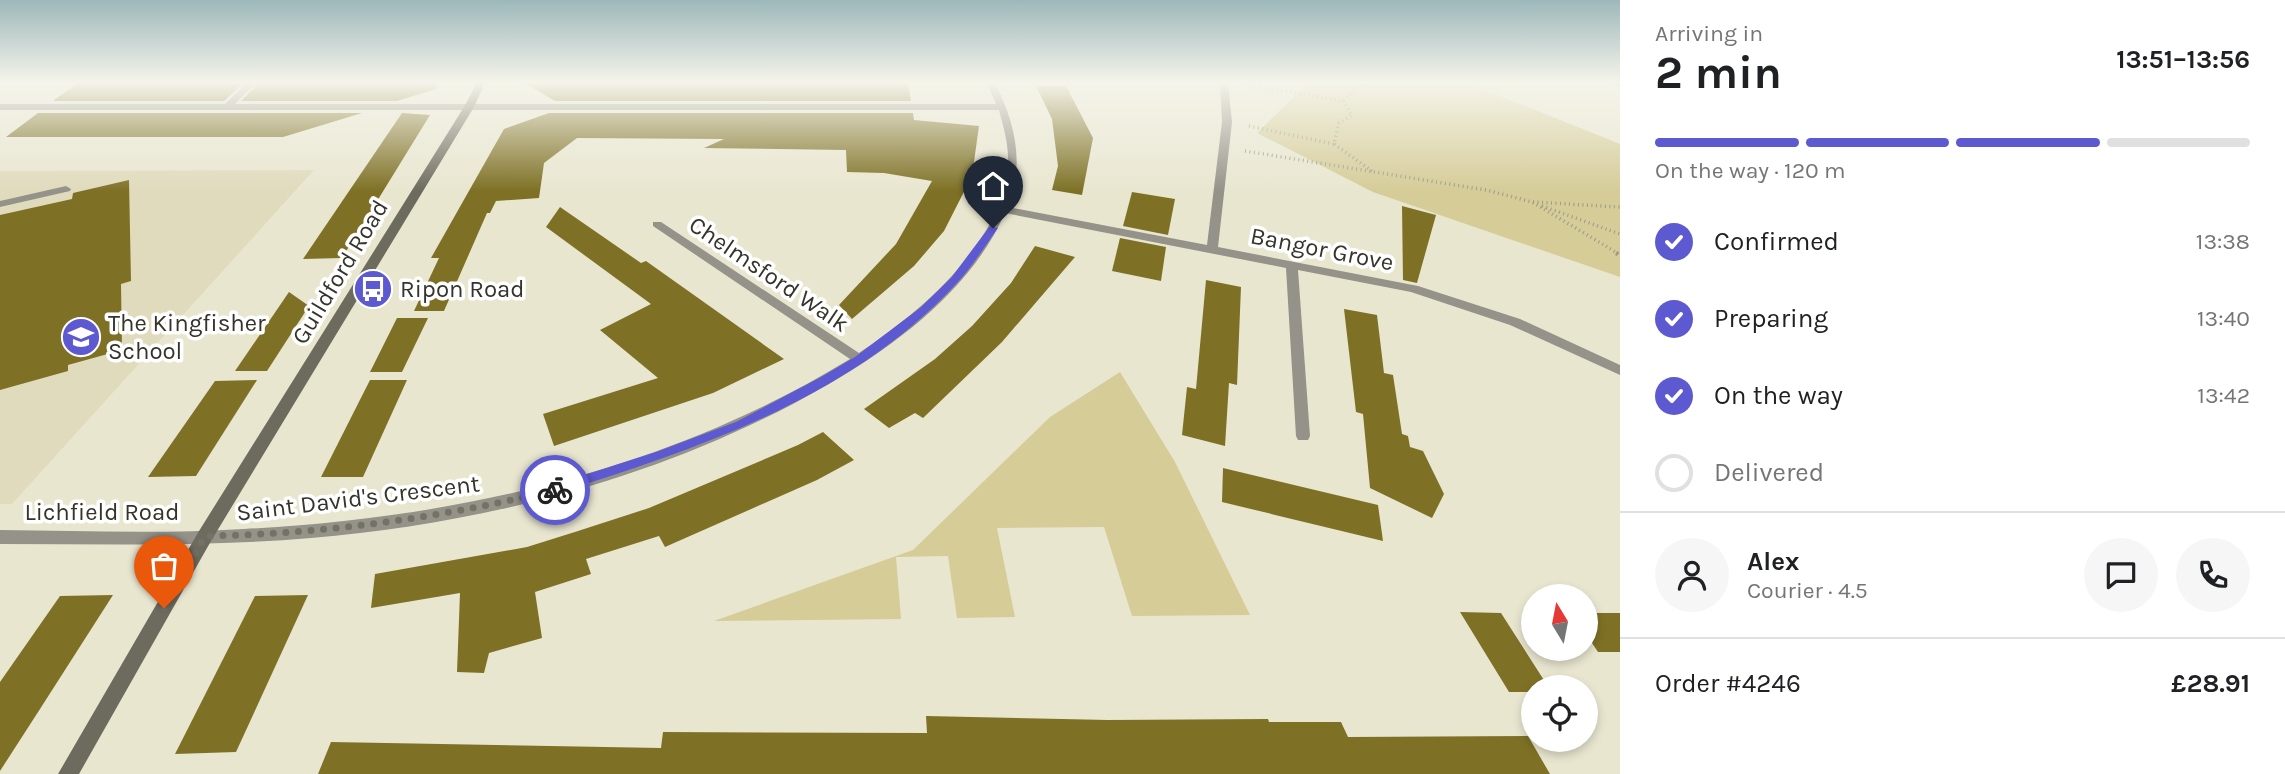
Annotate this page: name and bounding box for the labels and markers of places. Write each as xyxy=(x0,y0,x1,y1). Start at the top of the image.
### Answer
pin xyxy=(963,156,1023,228)
bus stop icon: Ripon Road xyxy=(352,268,394,310)
place label: Ripon Road xyxy=(400,275,524,303)
place label: The Kingfisher School xyxy=(108,309,266,365)
school or university icon: The Kingfisher School xyxy=(60,316,102,358)
pin xyxy=(134,536,194,608)

